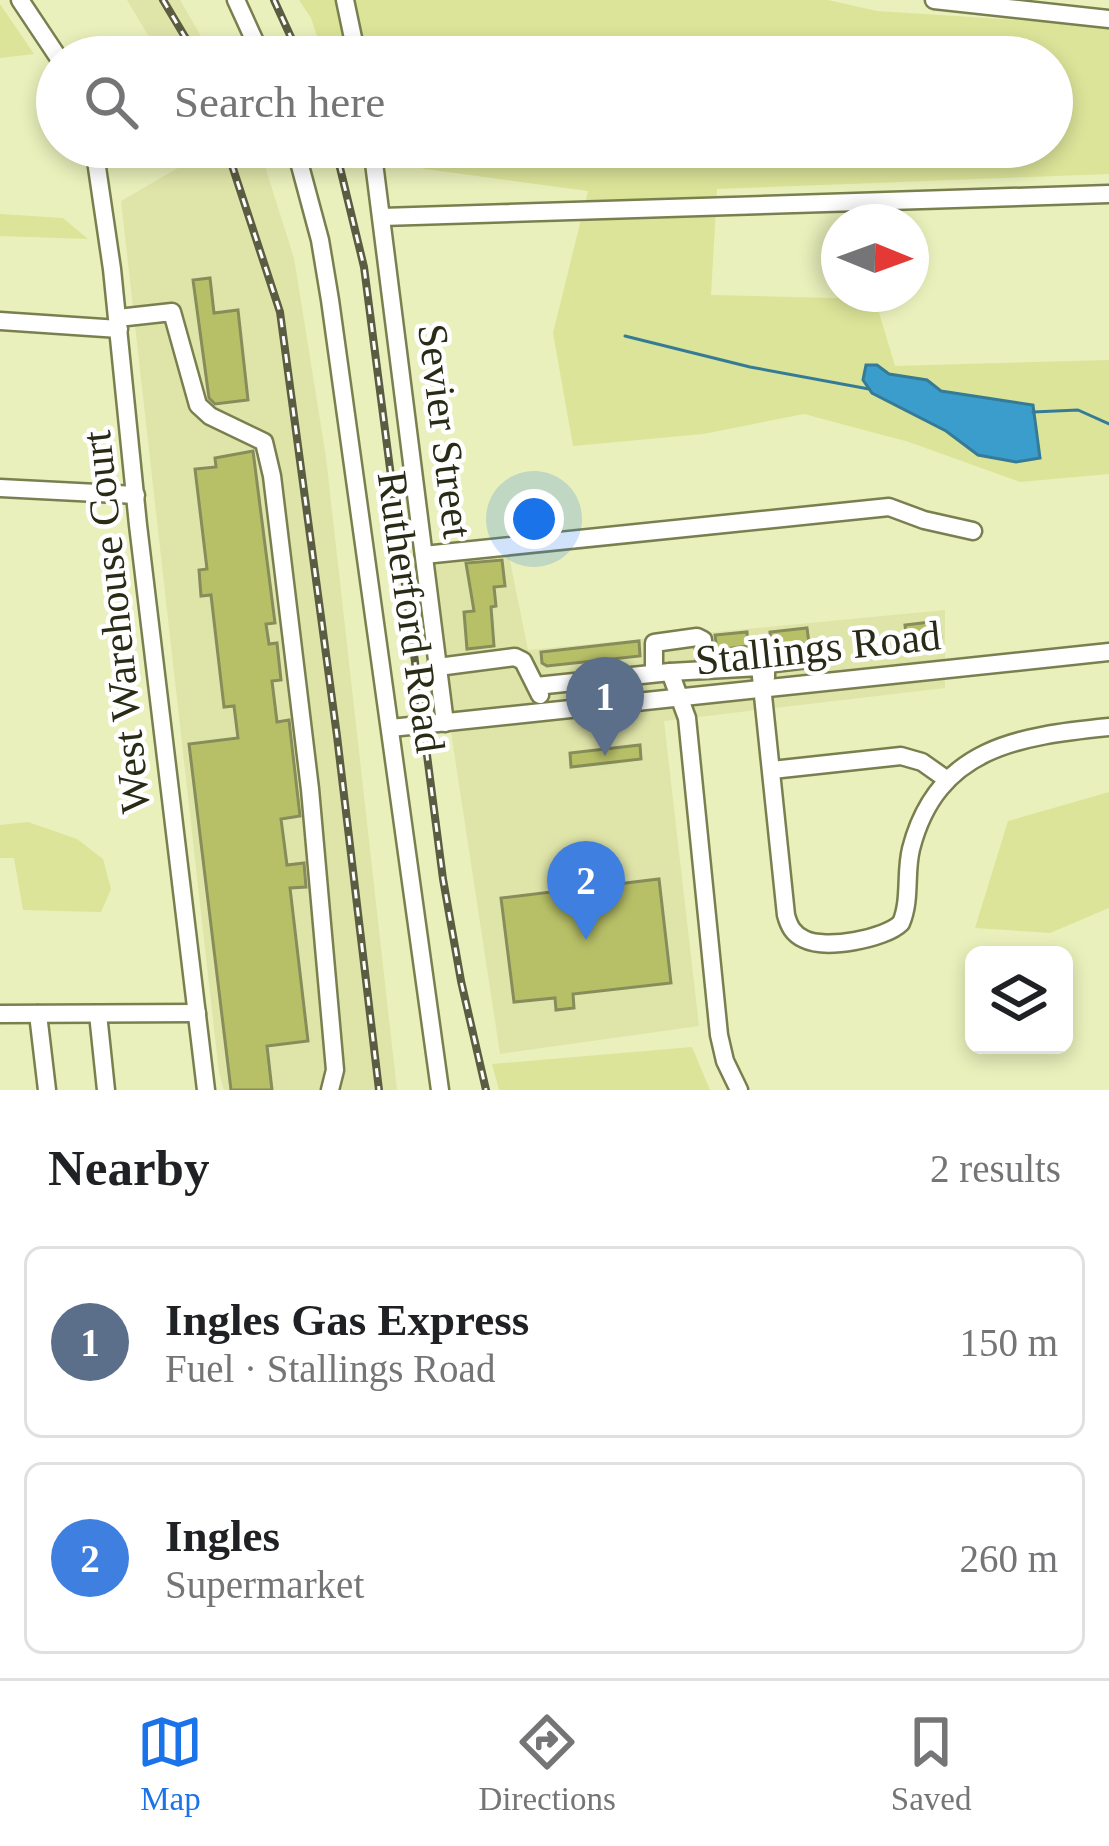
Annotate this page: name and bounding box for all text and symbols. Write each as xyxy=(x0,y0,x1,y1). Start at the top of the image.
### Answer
search box xyxy=(36,36,1073,168)
icon: search xyxy=(78,69,144,135)
text: Search here xyxy=(174,77,385,127)
north arrow xyxy=(821,204,929,312)
street label: Sevier Street xyxy=(409,321,481,541)
street label: West Warehouse Court xyxy=(73,428,159,816)
street label: Rutherford Road xyxy=(368,468,454,756)
your location xyxy=(504,489,564,549)
street label: Stallings Road xyxy=(693,612,943,684)
pin: 1 xyxy=(566,657,644,756)
pin: 2 xyxy=(547,841,625,940)
map controls xyxy=(965,946,1073,1054)
button: layers xyxy=(965,946,1073,1054)
text: Nearby xyxy=(48,1140,209,1196)
text: 2 results xyxy=(930,1147,1061,1190)
text: Ingles Gas Express xyxy=(165,1295,529,1345)
text: 1 xyxy=(80,1321,100,1364)
text: 150 m xyxy=(959,1321,1058,1364)
text: Fuel · Stallings Road xyxy=(165,1347,495,1390)
text: Ingles xyxy=(165,1511,280,1561)
text: 2 xyxy=(80,1537,100,1580)
text: 260 m xyxy=(959,1537,1058,1580)
text: Supermarket xyxy=(165,1563,364,1606)
tab: Map xyxy=(137,1709,203,1818)
tab: Directions xyxy=(478,1709,616,1818)
tab: Saved xyxy=(891,1709,972,1818)

